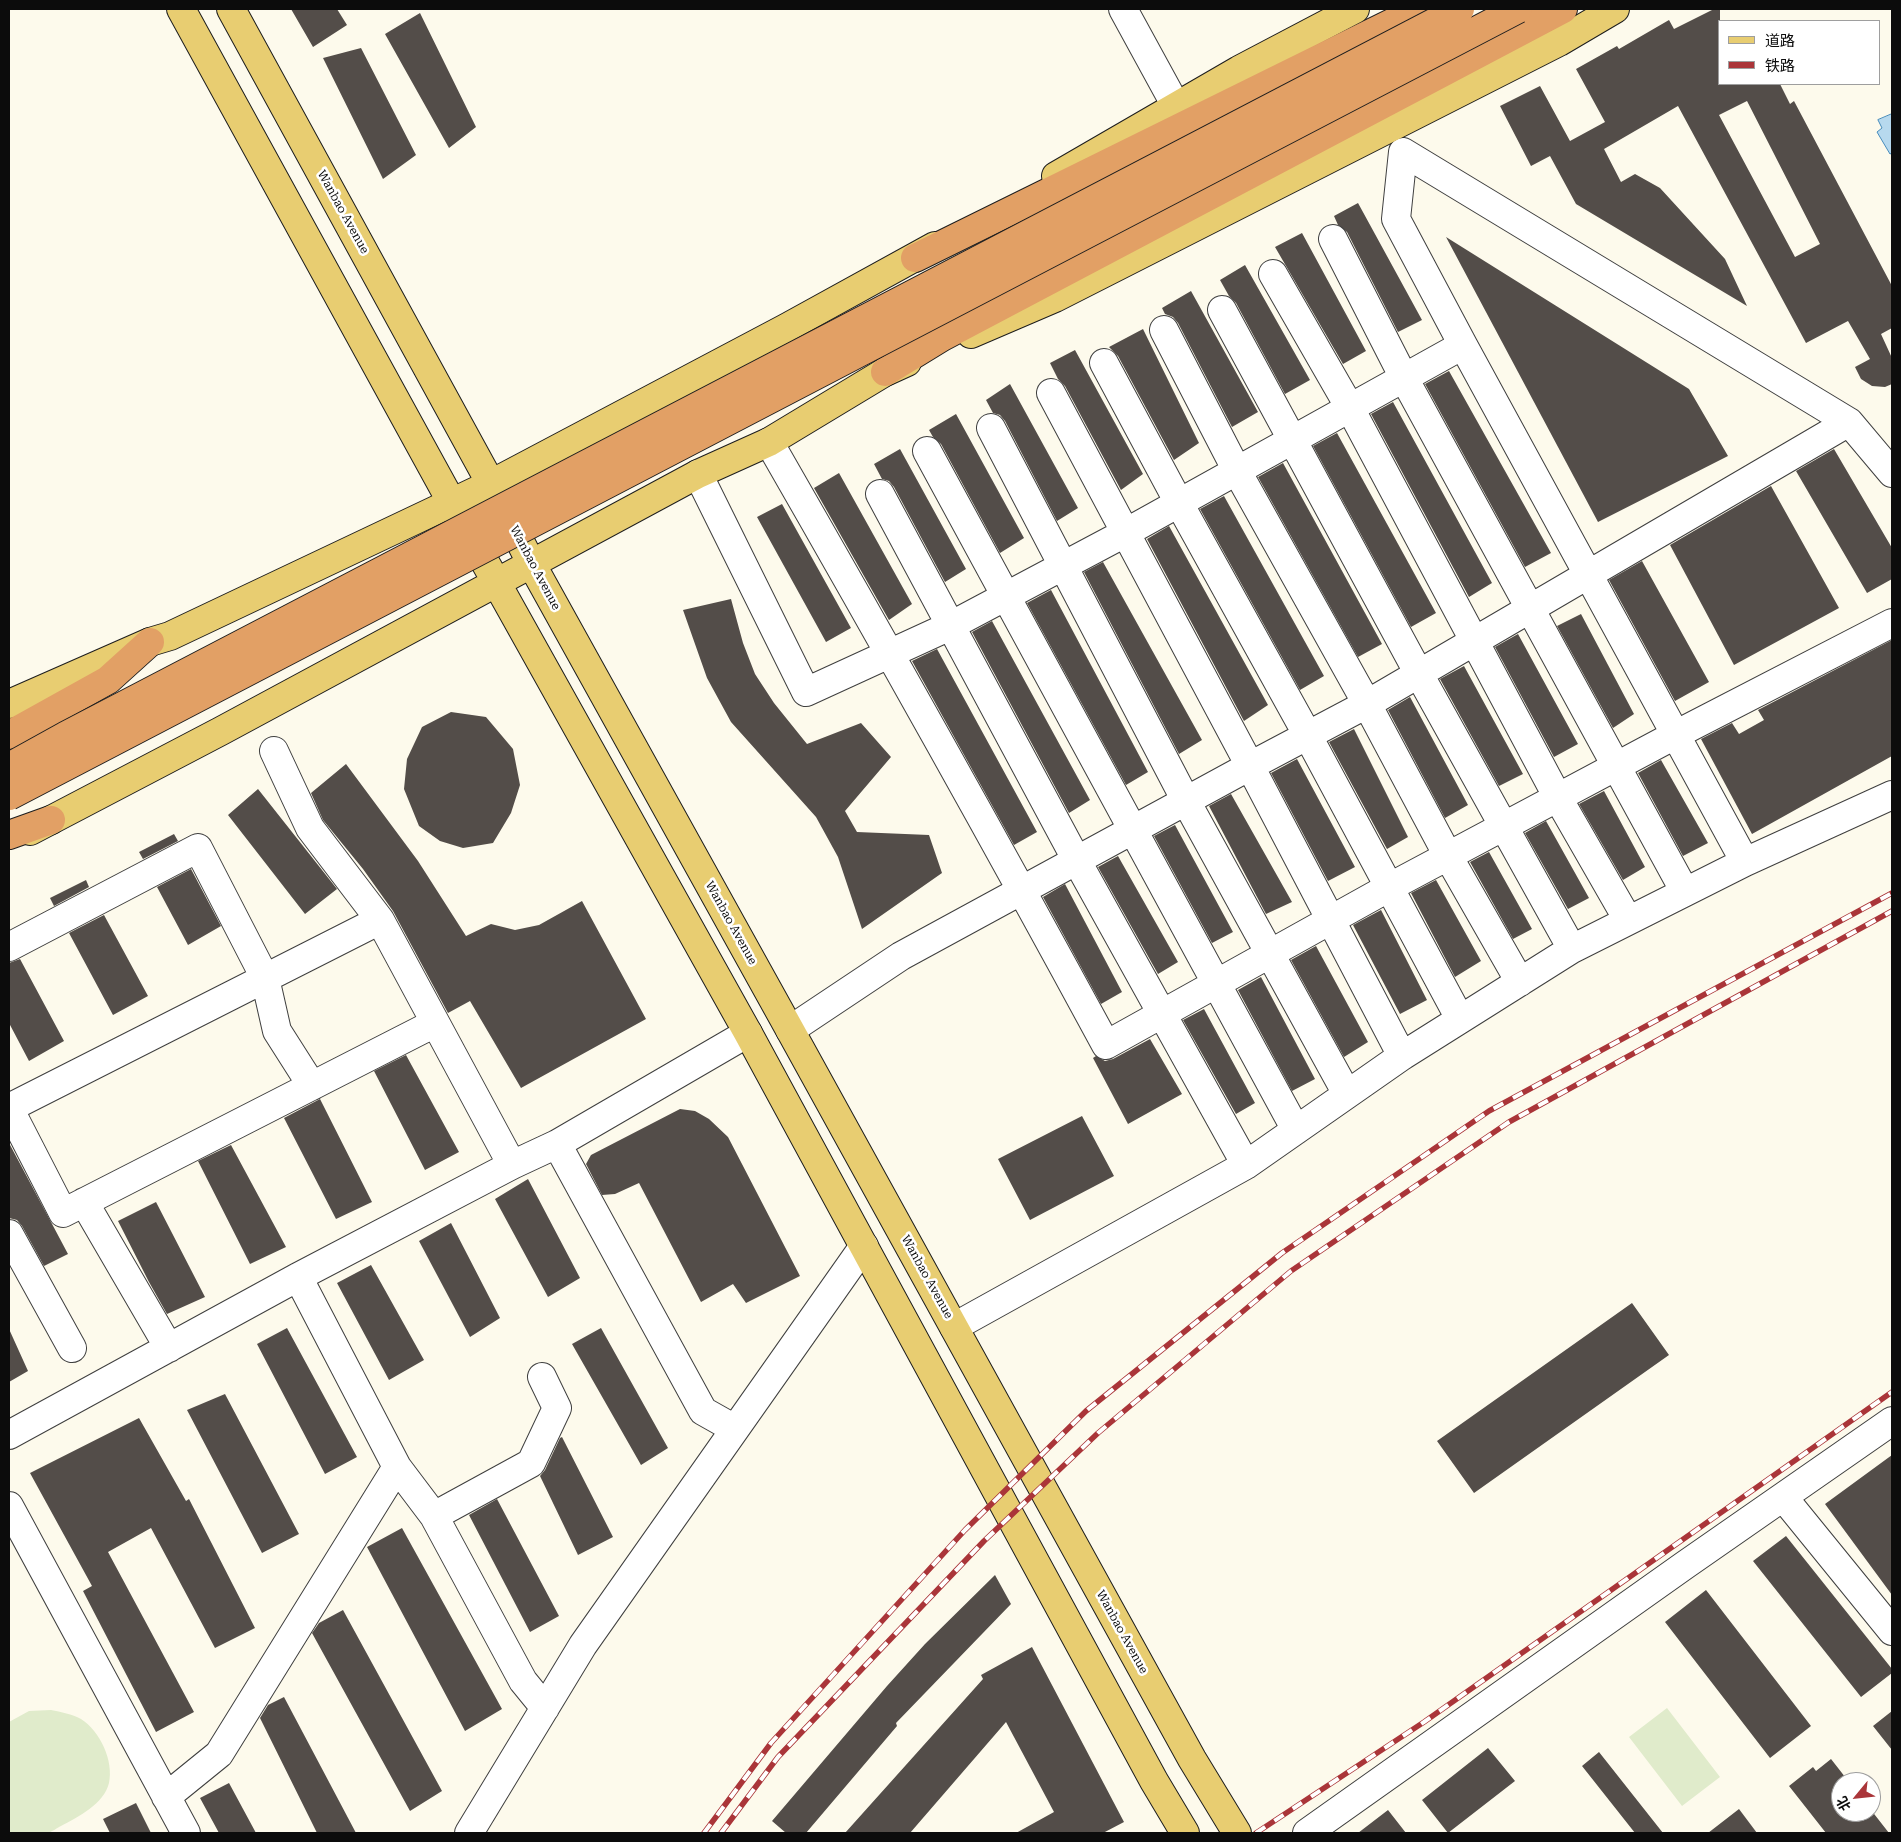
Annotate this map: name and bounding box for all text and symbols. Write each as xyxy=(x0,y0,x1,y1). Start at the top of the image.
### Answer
legend xyxy=(1718,20,1881,85)
text: 道路 xyxy=(1765,32,1795,50)
text: 铁路 xyxy=(1765,57,1795,75)
street label: Wanbao Avenue xyxy=(314,168,372,256)
street label: Wanbao Avenue xyxy=(507,523,563,613)
street label: Wanbao Avenue xyxy=(702,879,760,967)
street label: Wanbao Avenue xyxy=(898,1233,956,1321)
street label: Wanbao Avenue xyxy=(1093,1588,1151,1676)
north arrow xyxy=(1831,1772,1881,1822)
text: 北 xyxy=(1833,1794,1854,1814)

